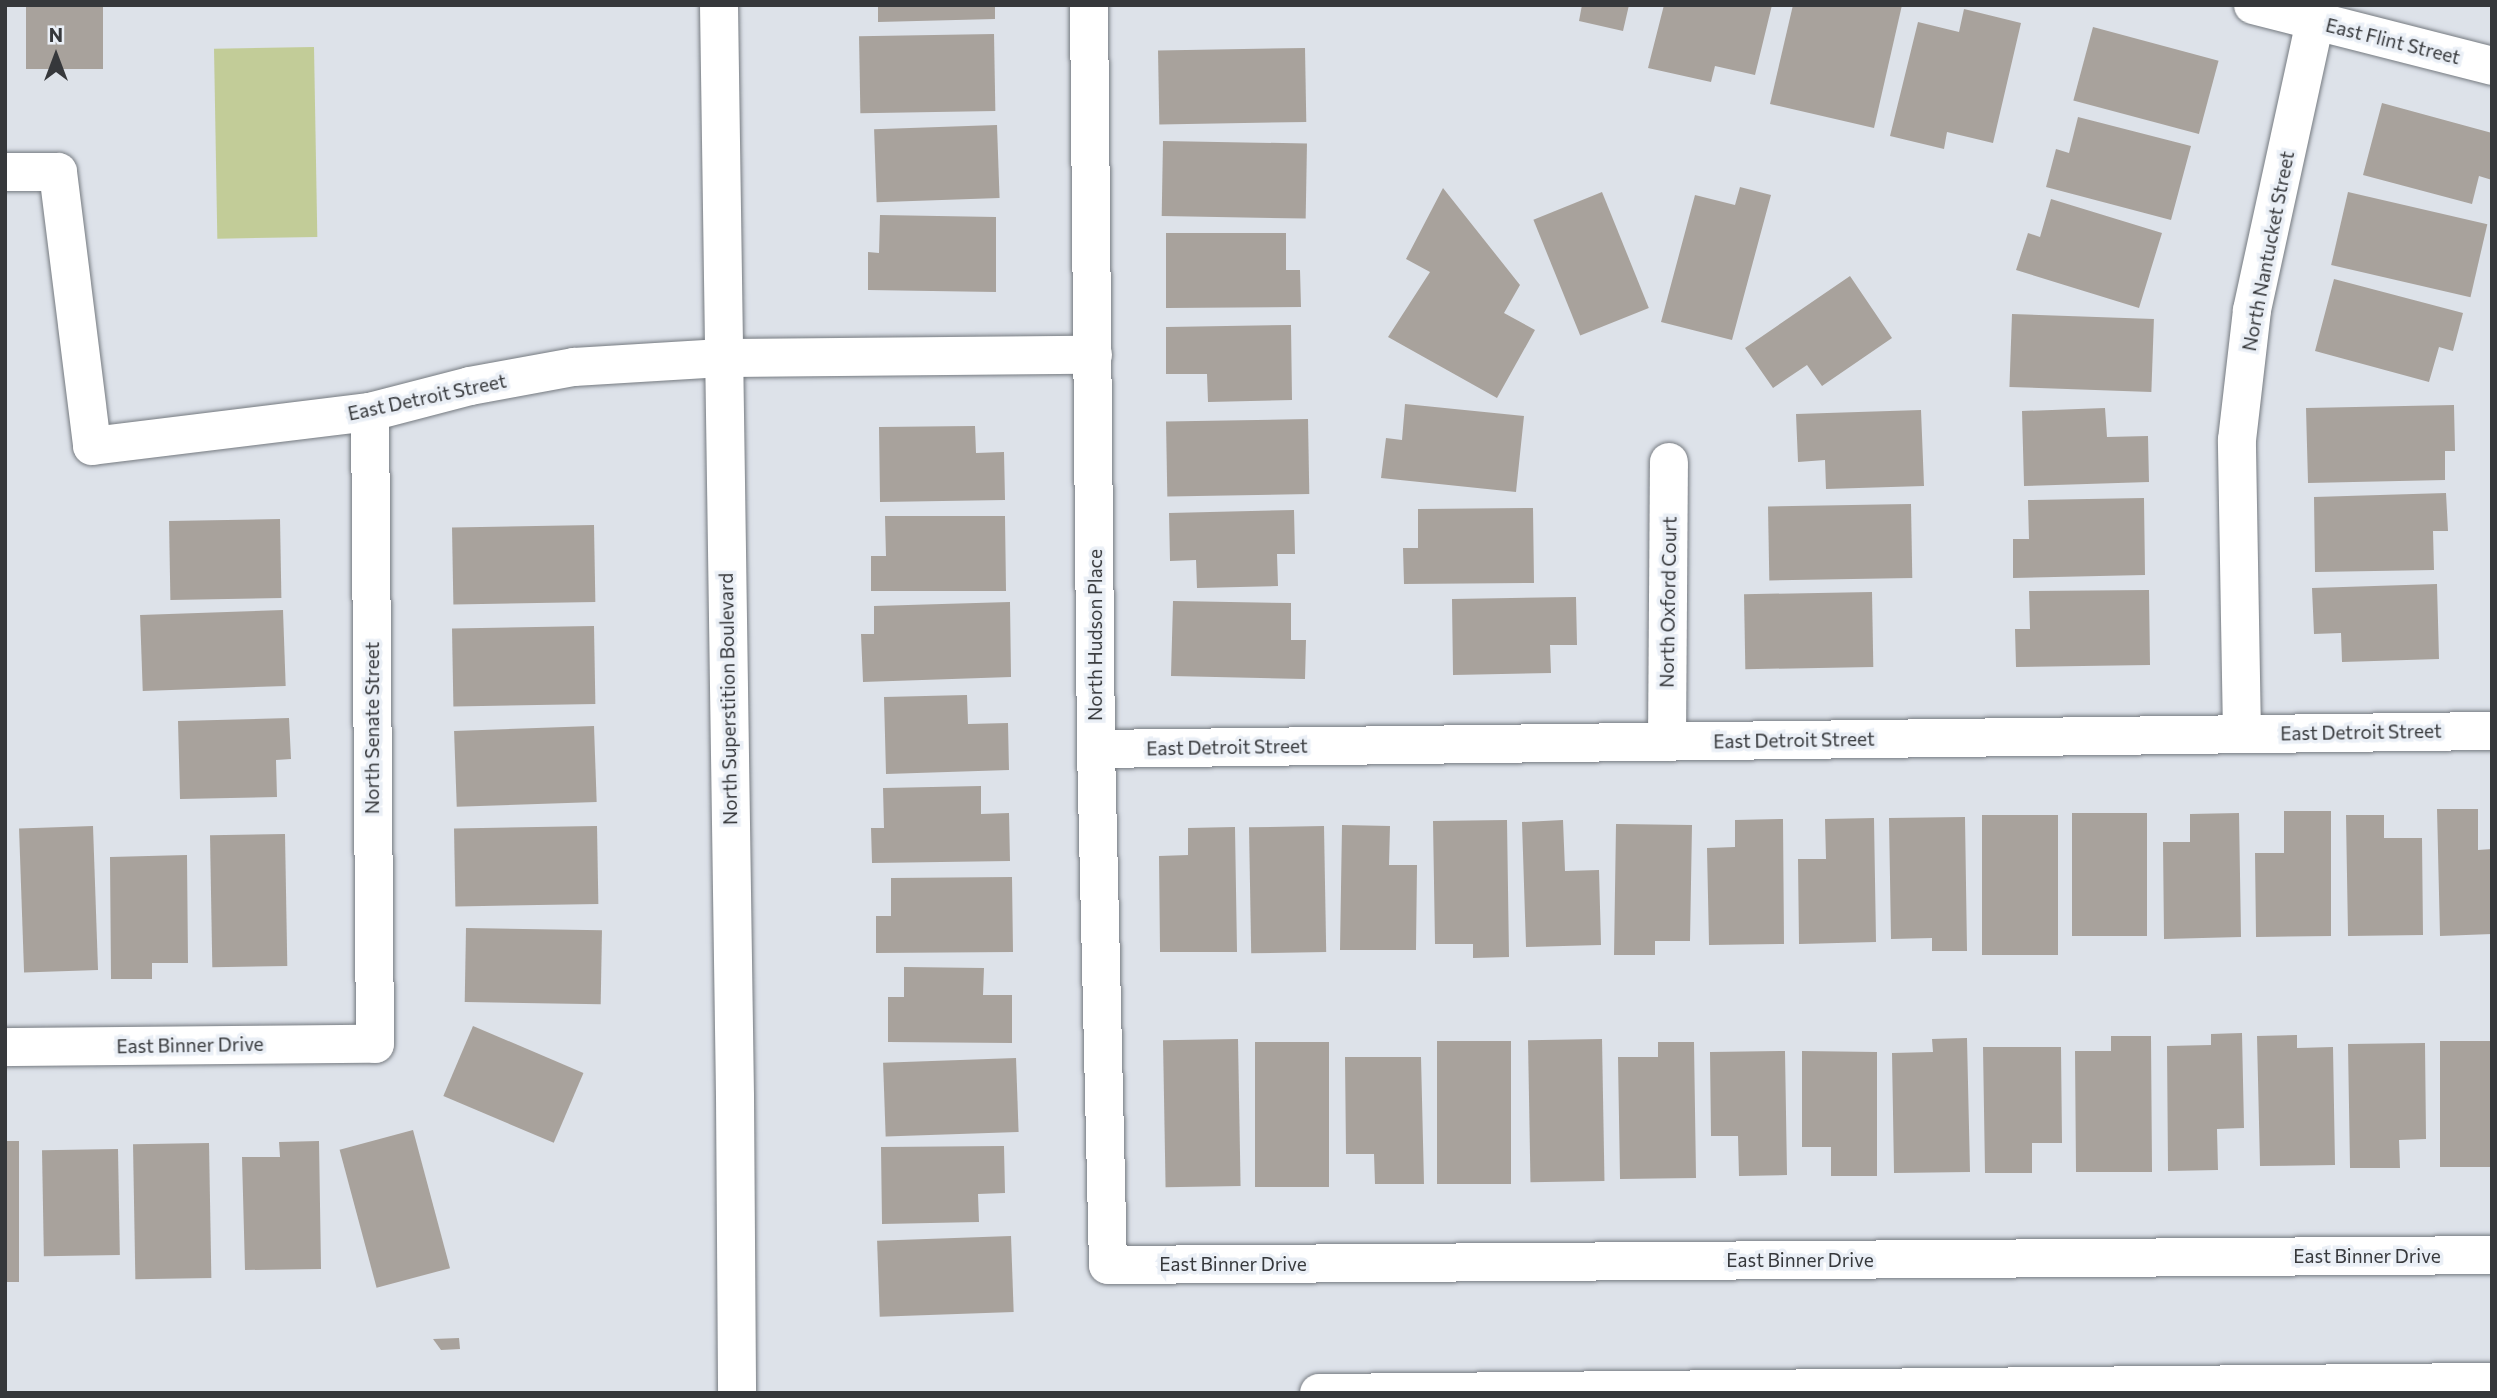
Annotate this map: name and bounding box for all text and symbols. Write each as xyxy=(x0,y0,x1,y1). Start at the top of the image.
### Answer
street label: East Flint Street xyxy=(2323,13,2463,69)
north arrow xyxy=(21,21,91,91)
text: N xyxy=(49,23,63,46)
street label: North Nantucket Street xyxy=(2237,149,2299,353)
street label: East Detroit Street xyxy=(346,369,508,425)
street label: North Oxford Court xyxy=(1655,516,1681,688)
street label: North Hudson Place xyxy=(1084,549,1106,721)
street label: North Superstition Boulevard xyxy=(714,573,742,825)
street label: North Senate Street xyxy=(361,642,383,814)
street label: East Detroit Street xyxy=(2280,719,2442,745)
street label: East Detroit Street xyxy=(1713,727,1875,753)
street label: East Detroit Street xyxy=(1146,734,1308,760)
street label: East Binner Drive xyxy=(116,1032,264,1058)
street label: East Binner Drive xyxy=(2293,1245,2441,1267)
street label: East Binner Drive xyxy=(1726,1249,1874,1271)
street label: East Binner Drive xyxy=(1159,1253,1307,1275)

